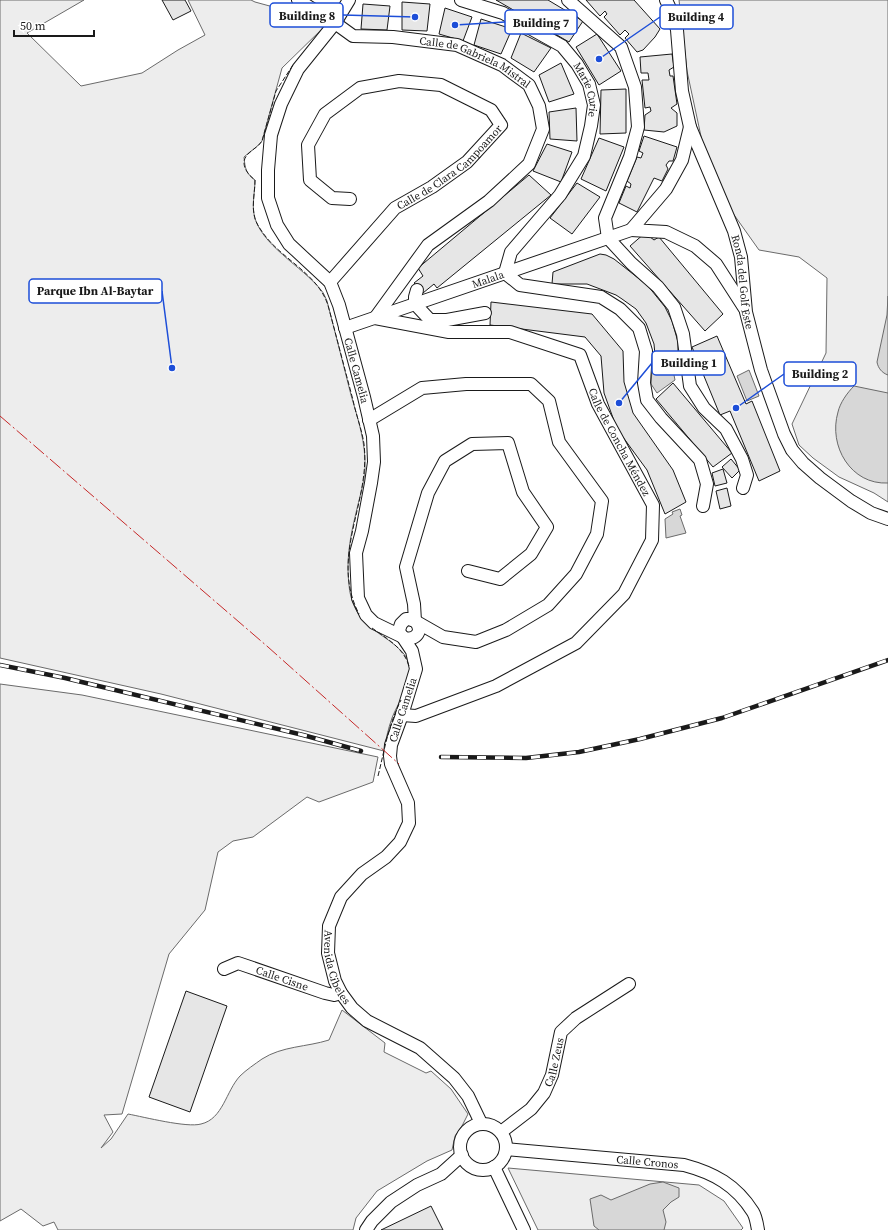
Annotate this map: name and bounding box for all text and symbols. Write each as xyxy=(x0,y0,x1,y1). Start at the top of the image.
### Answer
callout: Building 8 xyxy=(270,3,343,27)
callout: Building 4 xyxy=(660,5,733,29)
text: Building 8 xyxy=(279,8,335,24)
text: Building 4 xyxy=(668,9,725,25)
callout: Building 7 xyxy=(505,10,577,34)
scale bar xyxy=(14,12,94,38)
text: Building 7 xyxy=(513,15,570,31)
text: 50 m xyxy=(20,18,46,34)
street label: Calle de Gabriela Mistral xyxy=(419,33,534,91)
street label: Marie Curie xyxy=(570,59,602,119)
street label: Calle de Clara Campoamor xyxy=(394,121,506,213)
street label: Ronda del Golf Este xyxy=(728,233,758,331)
street label: Malala xyxy=(470,267,506,291)
callout: Parque Ibn Al-Baytar xyxy=(29,279,162,303)
text: Parque Ibn Al-Baytar xyxy=(37,283,154,299)
street label: Calle Camelia xyxy=(341,336,373,405)
callout: Building 1 xyxy=(652,351,725,375)
text: Building 1 xyxy=(661,355,717,371)
callout: Building 2 xyxy=(784,362,856,386)
text: Building 2 xyxy=(792,366,849,382)
street label: Calle de Concha Méndez xyxy=(585,386,654,499)
street label: Calle Camelia xyxy=(385,675,421,744)
street label: Avenida Cibeles xyxy=(320,930,354,1007)
street label: Calle Cisne xyxy=(254,962,311,994)
street label: Calle Zeus xyxy=(540,1036,567,1089)
street label: Calle Cronos xyxy=(616,1151,679,1172)

